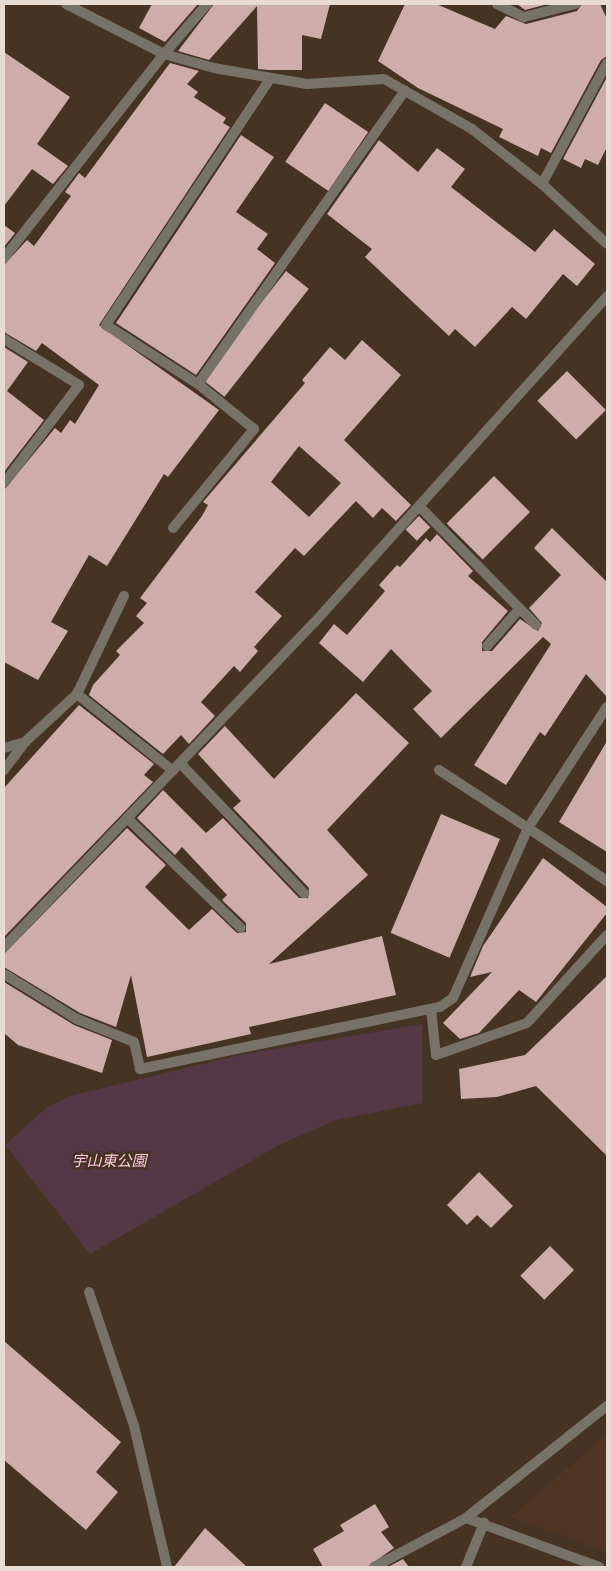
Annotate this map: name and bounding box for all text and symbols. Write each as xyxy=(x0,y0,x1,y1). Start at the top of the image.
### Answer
park label: 宇山東公園 xyxy=(72,1152,146,1170)

